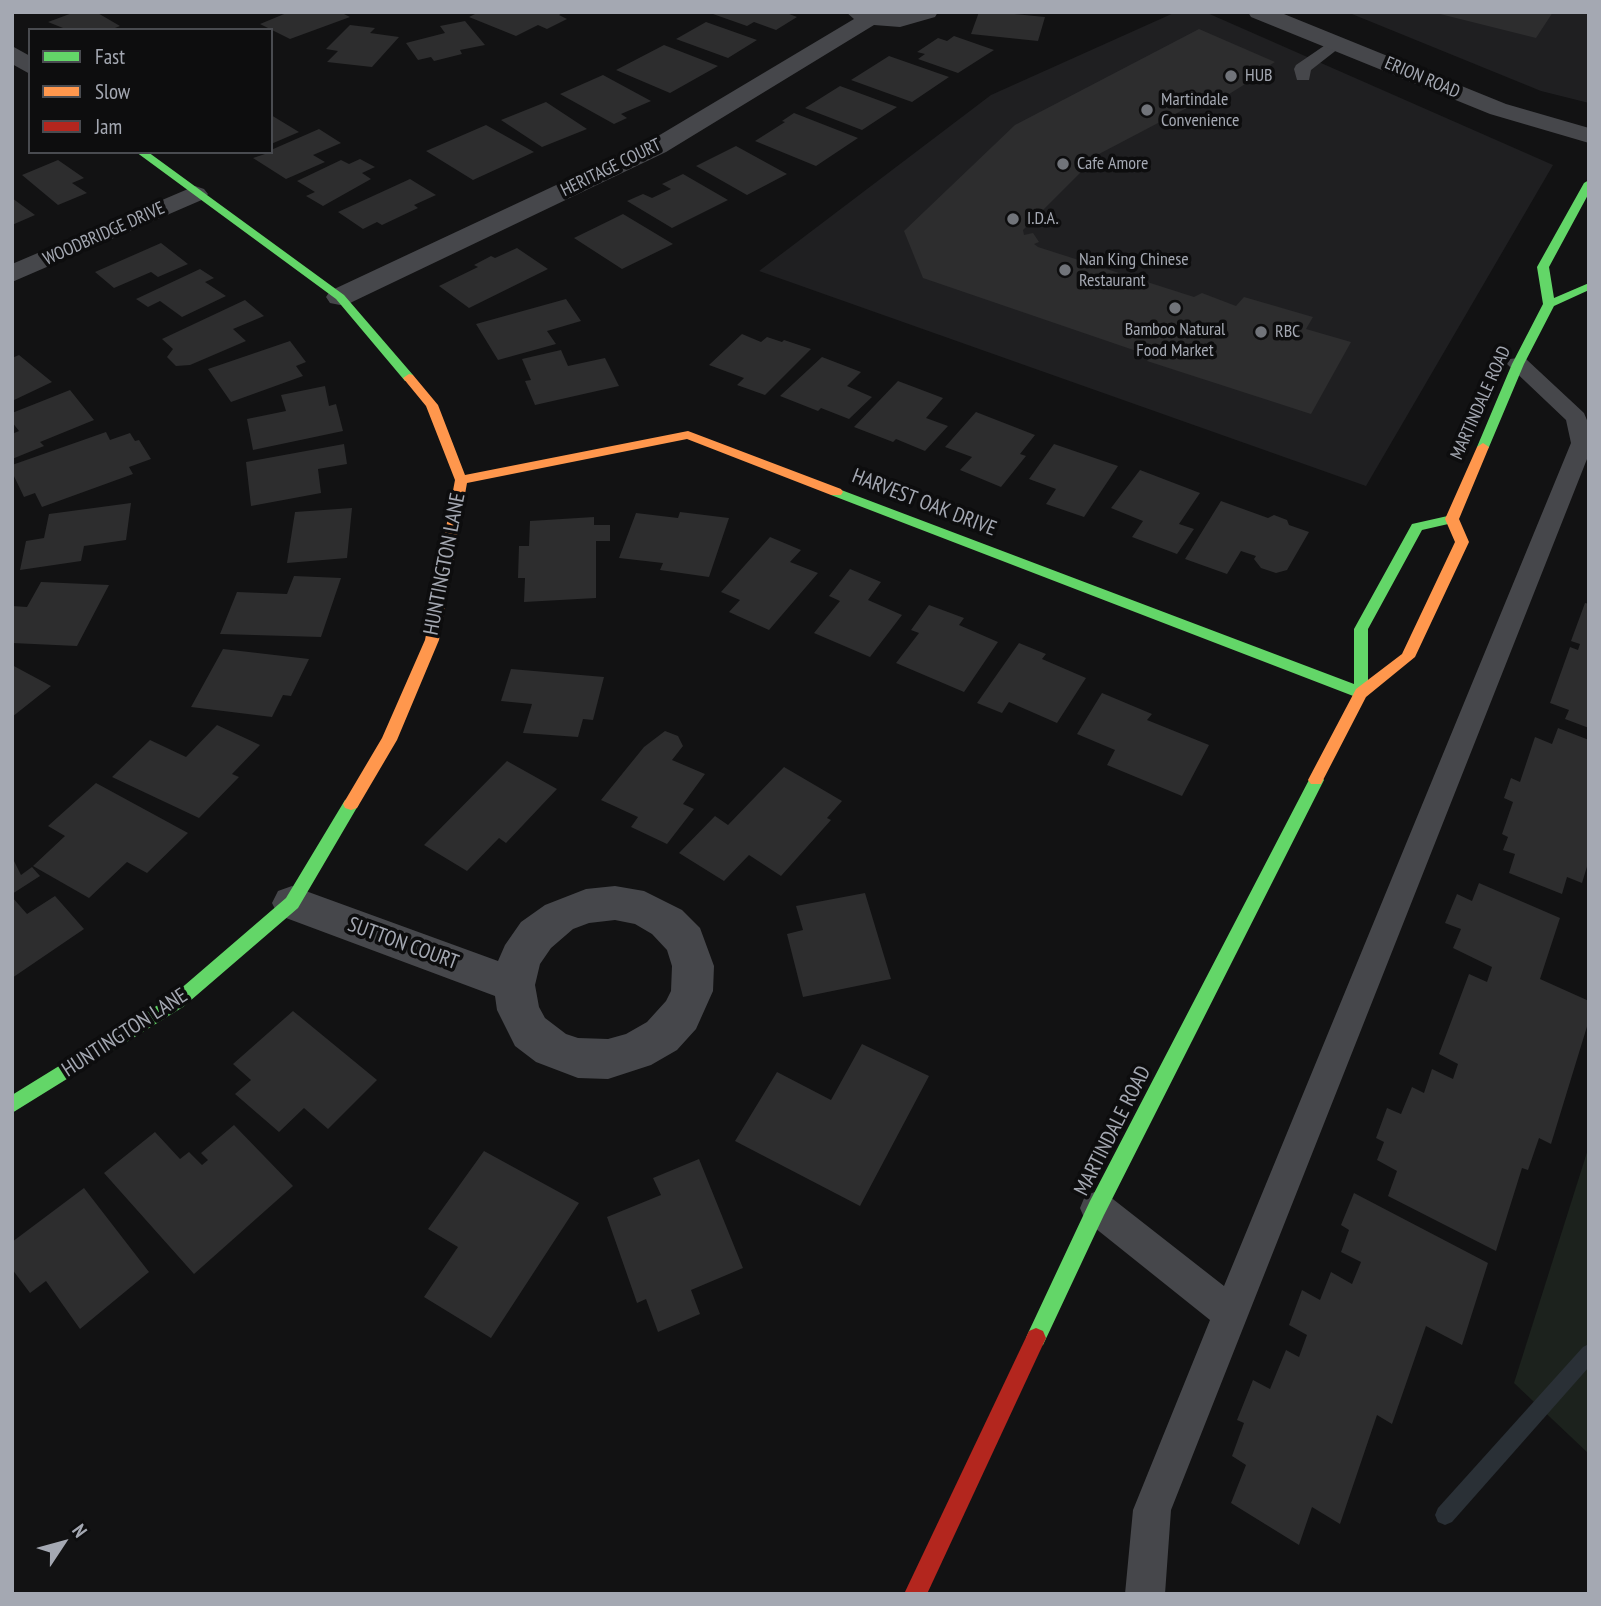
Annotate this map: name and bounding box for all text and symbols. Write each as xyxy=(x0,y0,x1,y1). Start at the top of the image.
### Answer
legend xyxy=(28,28,273,154)
text: Fast xyxy=(95,43,125,70)
street label: ERION ROAD xyxy=(1381,53,1463,103)
place label: HUB xyxy=(1245,65,1273,87)
marker: HUB xyxy=(1223,68,1239,84)
text: Slow xyxy=(95,78,130,105)
place label: Martindale Convenience xyxy=(1161,89,1240,132)
marker: Martindale Convenience xyxy=(1139,102,1155,118)
text: Jam xyxy=(95,113,122,140)
street label: HERITAGE COURT xyxy=(557,134,665,202)
place label: Cafe Amore xyxy=(1077,153,1148,175)
marker: Cafe Amore xyxy=(1055,156,1071,172)
street label: WOODBRIDGE DRIVE xyxy=(40,198,168,270)
place label: I.D.A. xyxy=(1027,208,1059,230)
marker: I.D.A. xyxy=(1005,211,1021,227)
place label: Nan King Chinese Restaurant xyxy=(1079,249,1189,292)
marker: Nan King Chinese Restaurant xyxy=(1057,262,1073,278)
marker: Bamboo Natural Food Market xyxy=(1167,300,1183,316)
place label: Bamboo Natural Food Market xyxy=(1125,319,1225,362)
place label: RBC xyxy=(1275,321,1300,343)
marker: RBC xyxy=(1253,324,1269,340)
street label: MARTINDALE ROAD xyxy=(1446,343,1516,463)
street label: HARVEST OAK DRIVE xyxy=(848,464,1000,542)
street label: HUNTINGTON LANE xyxy=(419,491,471,637)
street label: SUTTON COURT xyxy=(344,912,462,976)
street label: HUNTINGTON LANE xyxy=(58,983,192,1083)
street label: MARTINDALE ROAD xyxy=(1069,1062,1157,1200)
north arrow xyxy=(28,1508,98,1578)
text: N xyxy=(67,1519,93,1542)

